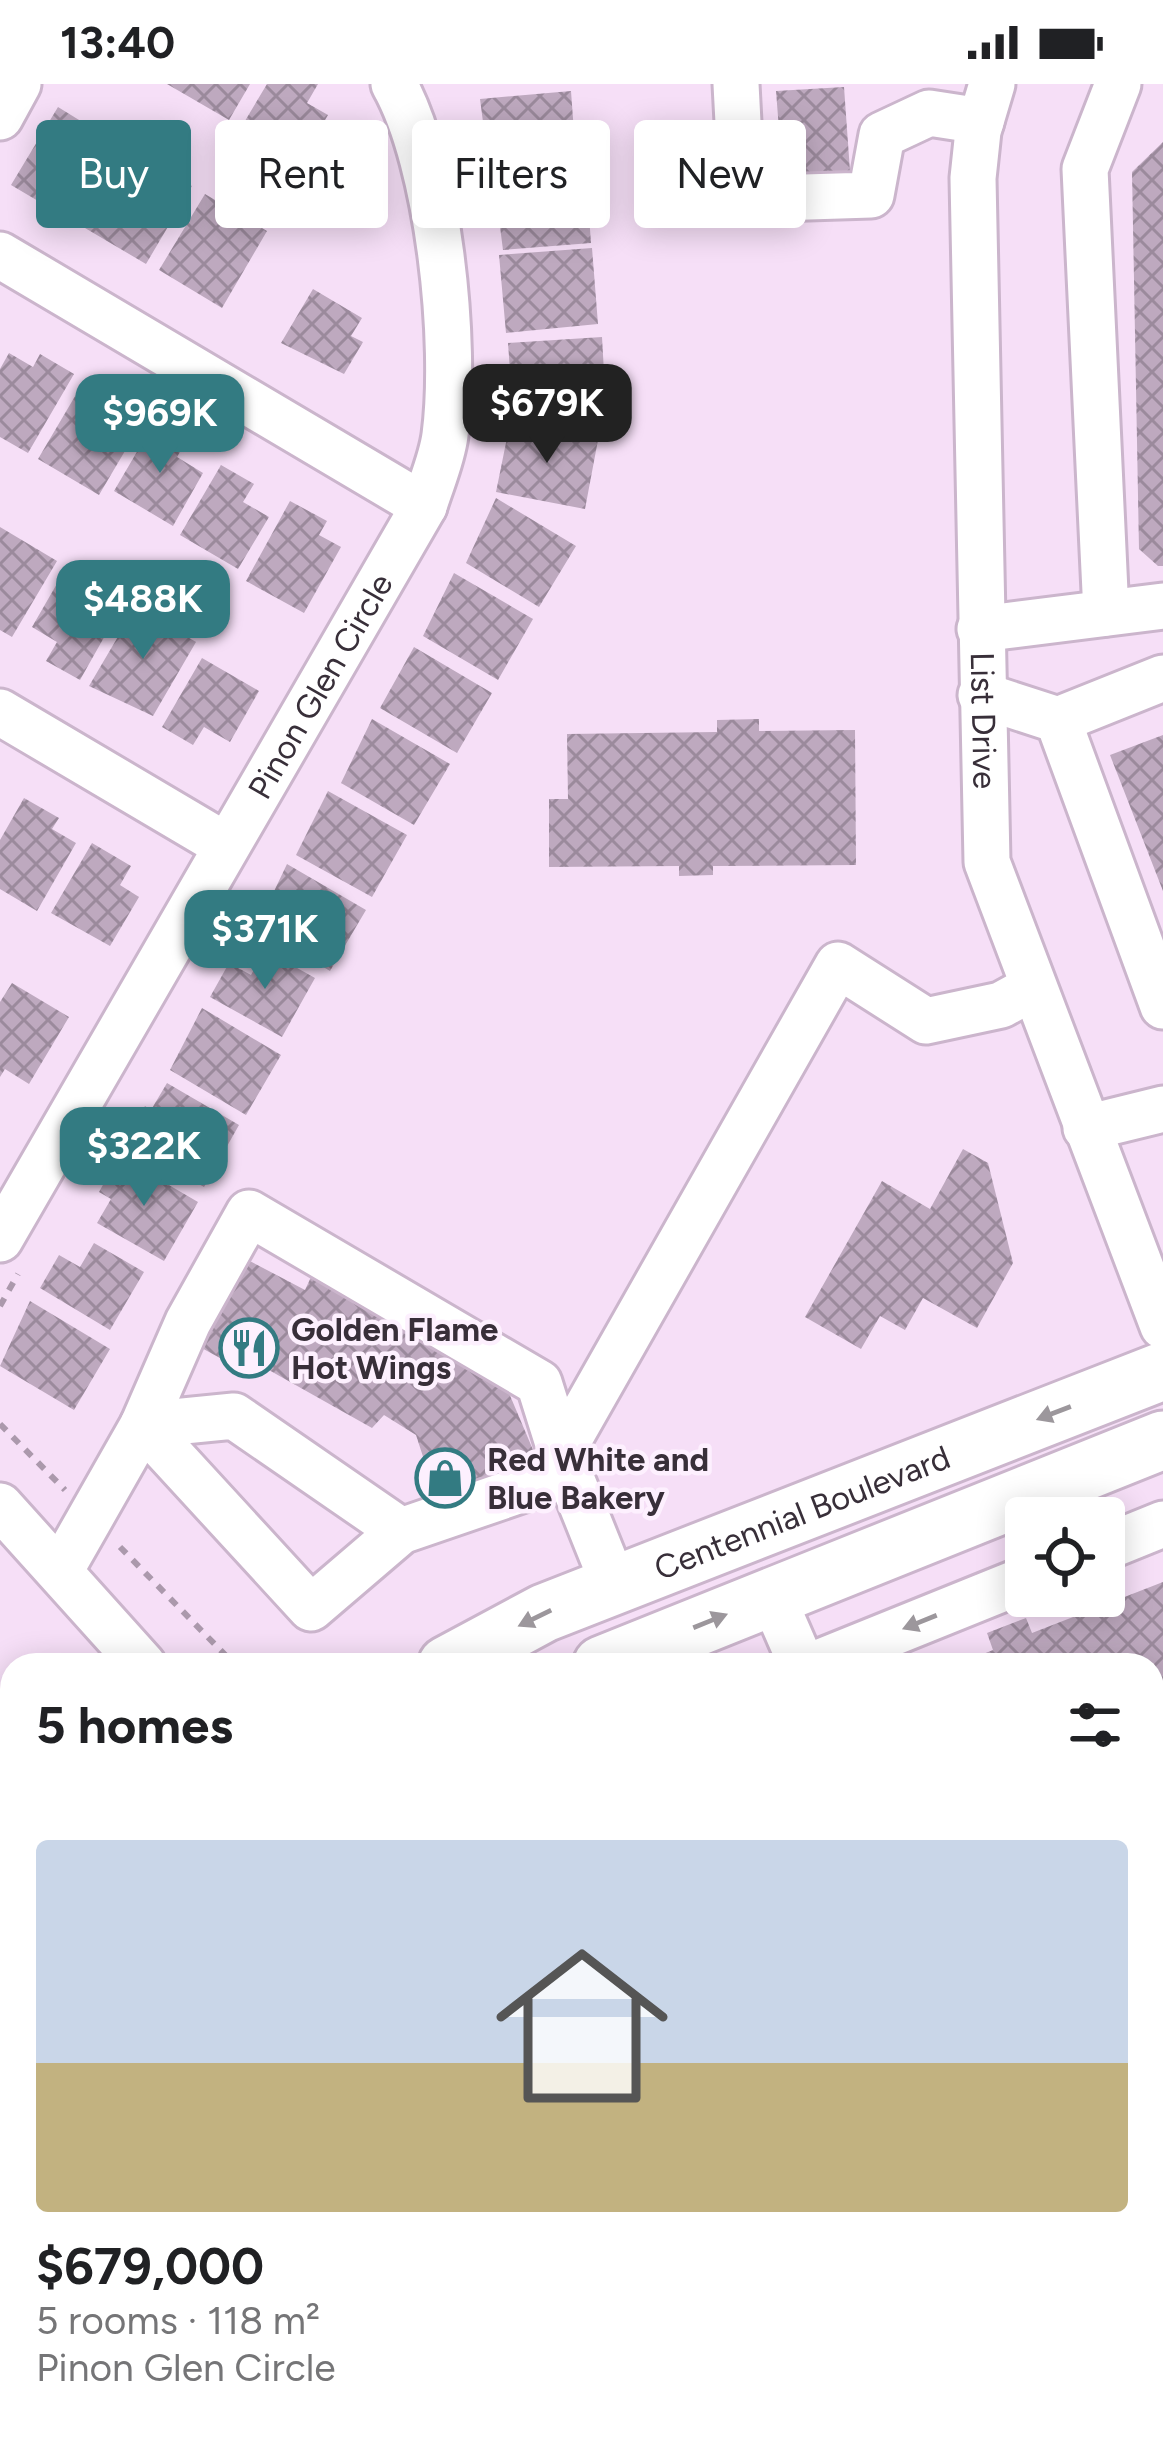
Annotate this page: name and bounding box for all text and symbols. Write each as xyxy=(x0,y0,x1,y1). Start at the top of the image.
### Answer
text: 13:40 xyxy=(60,15,175,69)
chip: Buy xyxy=(36,120,191,228)
chip: Rent xyxy=(215,120,388,228)
chip: Filters xyxy=(412,120,610,228)
chip: New xyxy=(634,120,806,228)
pin: $679K xyxy=(463,364,631,466)
pin: $969K xyxy=(76,374,244,476)
text: $679K xyxy=(490,379,604,426)
text: $969K xyxy=(102,389,218,436)
pin: $488K xyxy=(59,560,227,662)
street label: Pinon Glen Circle xyxy=(240,567,401,806)
text: $488K xyxy=(83,575,203,622)
street label: List Drive xyxy=(963,652,1005,790)
pin: $371K xyxy=(181,890,349,992)
text: $371K xyxy=(211,905,319,952)
pin: $322K xyxy=(60,1107,228,1209)
text: $322K xyxy=(87,1122,201,1169)
place label: Golden Flame Hot Wings xyxy=(291,1310,498,1387)
restaurant icon: Golden Flame Hot Wings xyxy=(218,1317,280,1379)
one-way arrow xyxy=(1036,1405,1072,1424)
street label: Centennial Boulevard xyxy=(649,1437,956,1588)
place label: Red White and Blue Bakery xyxy=(487,1440,709,1517)
shop icon: Red White and Blue Bakery xyxy=(414,1447,476,1509)
map controls xyxy=(1005,1497,1125,1617)
button: locate xyxy=(1005,1497,1125,1617)
one-way arrow xyxy=(517,1608,552,1628)
one-way arrow xyxy=(693,1611,729,1630)
one-way arrow xyxy=(901,1613,937,1632)
icon: filters xyxy=(1062,1692,1128,1758)
text: 5 homes xyxy=(36,1695,233,1756)
icon: home xyxy=(474,1918,690,2134)
text: $679,000 xyxy=(36,2236,264,2297)
text: 5 rooms · 118 m² xyxy=(36,2297,320,2344)
text: Pinon Glen Circle xyxy=(36,2344,336,2391)

